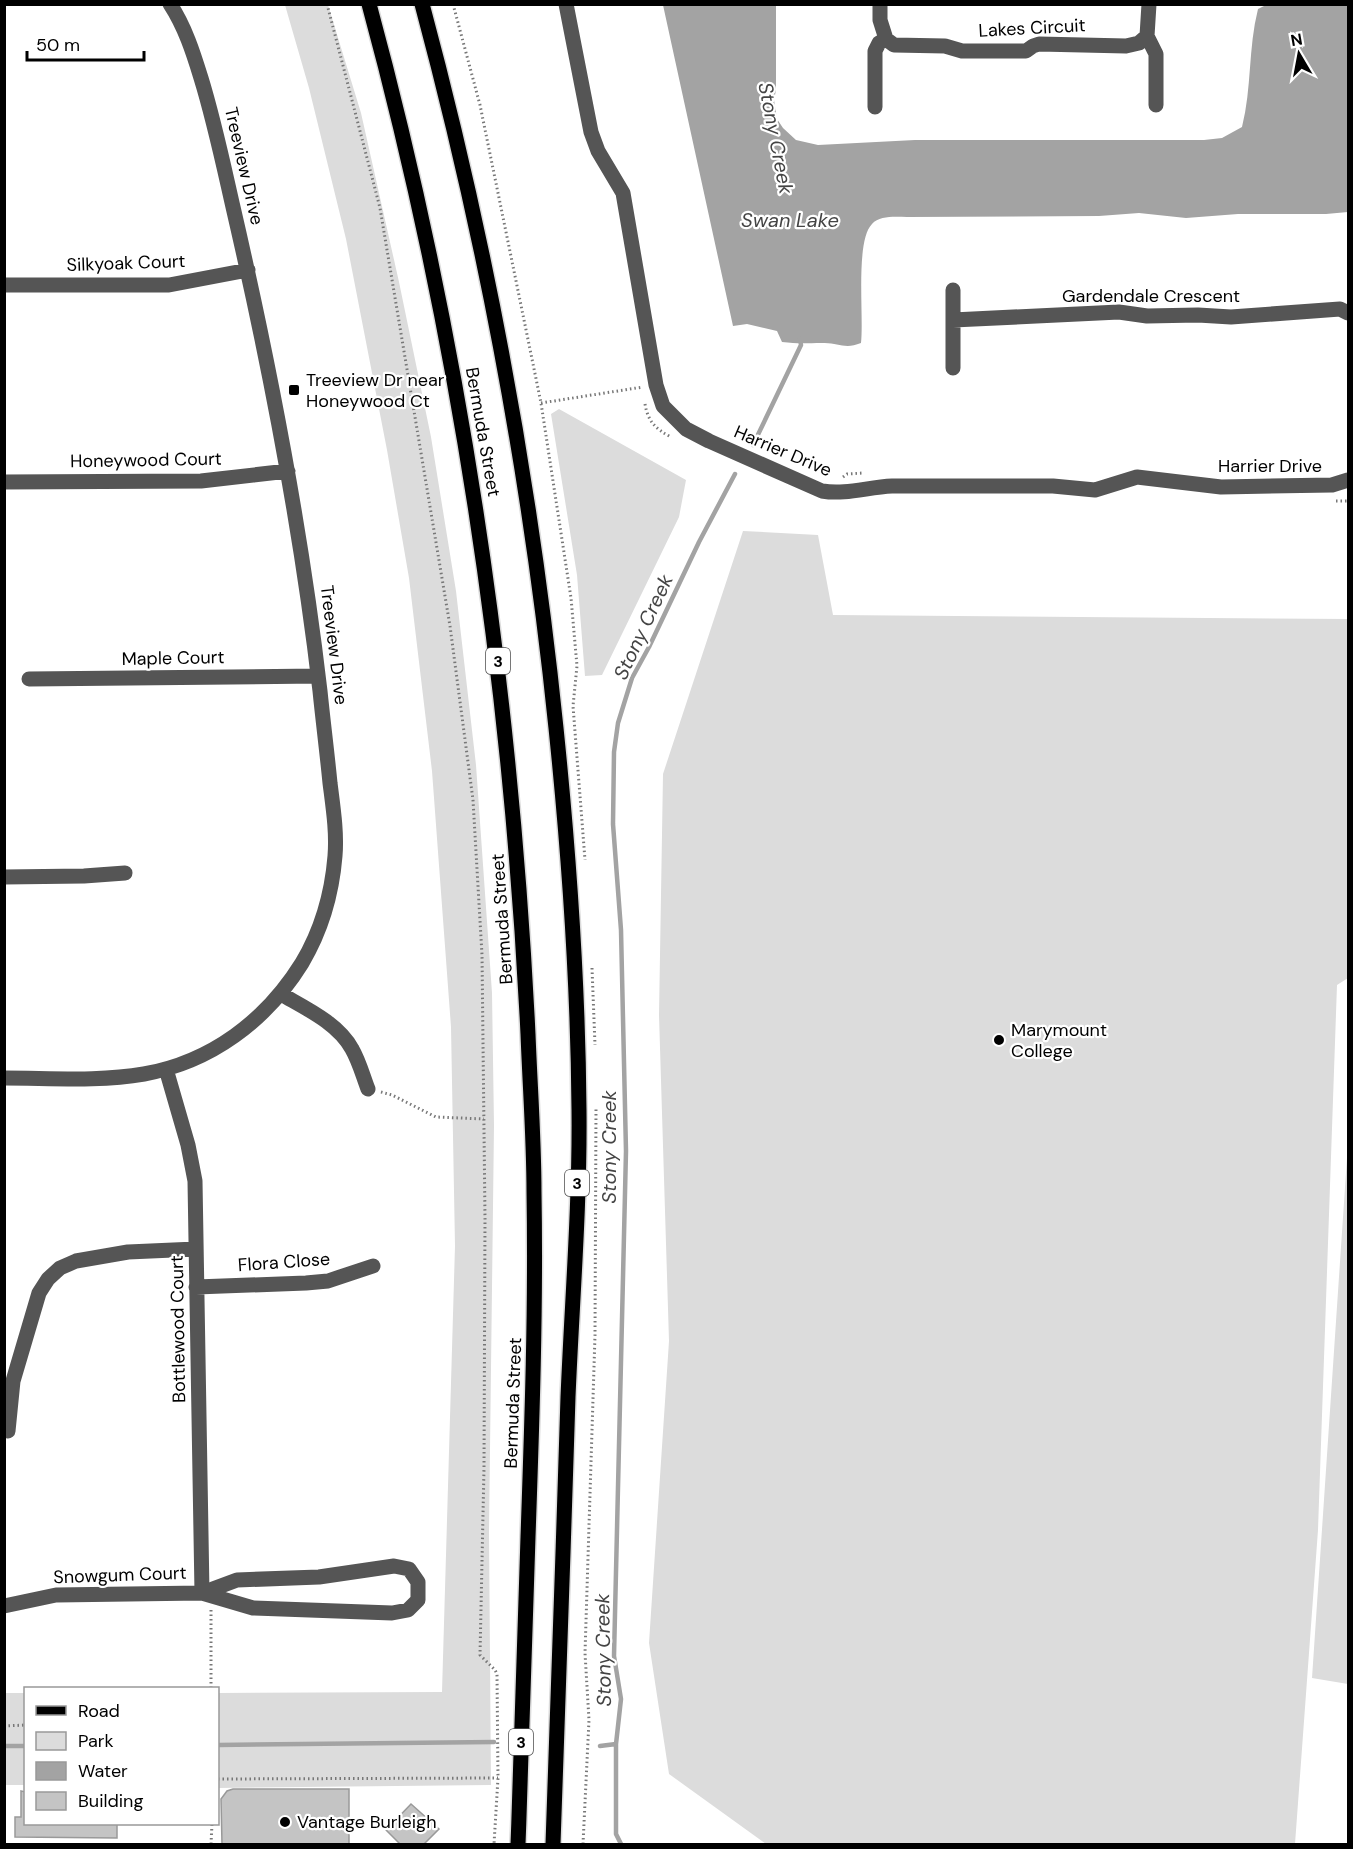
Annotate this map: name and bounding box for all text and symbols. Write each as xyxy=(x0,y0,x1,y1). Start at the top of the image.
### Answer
street label: Lakes Circuit xyxy=(978,13,1086,43)
scale bar xyxy=(27,24,144,62)
north arrow xyxy=(1269,24,1329,84)
text: N xyxy=(1289,28,1304,51)
text: 50 m xyxy=(36,33,80,57)
water label: Stony Creek xyxy=(752,80,800,197)
street label: Treeview Drive xyxy=(219,105,269,227)
water label: Swan Lake xyxy=(741,207,839,233)
street label: Silkyoak Court xyxy=(66,249,186,277)
street label: Gardendale Crescent xyxy=(1062,284,1240,308)
street label: Bermuda Street xyxy=(460,365,506,499)
place label: Treeview Dr near Honeywood Ct xyxy=(306,368,445,413)
marker: Treeview Dr near Honeywood Ct xyxy=(287,383,301,397)
street label: Harrier Drive xyxy=(730,420,836,482)
street label: Honeywood Court xyxy=(70,447,222,473)
street label: Harrier Drive xyxy=(1218,454,1322,478)
water label: Stony Creek xyxy=(607,569,679,684)
street label: Treeview Drive xyxy=(315,584,353,706)
street label: Maple Court xyxy=(121,645,225,671)
road number: 3 xyxy=(486,648,510,674)
street label: Bermuda Street xyxy=(485,853,519,985)
place label: Marymount College xyxy=(1011,1018,1107,1063)
marker: Marymount College xyxy=(992,1033,1006,1047)
water label: Stony Creek xyxy=(596,1090,622,1204)
road number: 3 xyxy=(565,1170,589,1196)
street label: Flora Close xyxy=(237,1247,331,1277)
street label: Bottlewood Court xyxy=(165,1255,191,1403)
street label: Bermuda Street xyxy=(499,1337,527,1469)
street label: Snowgum Court xyxy=(53,1561,187,1589)
water label: Stony Creek xyxy=(589,1592,617,1707)
legend xyxy=(24,1687,219,1825)
text: Road xyxy=(78,1699,120,1723)
text: Park xyxy=(78,1729,114,1753)
road number: 3 xyxy=(509,1729,533,1755)
text: Water xyxy=(78,1759,128,1783)
text: Building xyxy=(78,1789,143,1813)
place label: Vantage Burleigh xyxy=(297,1810,436,1834)
marker: Vantage Burleigh xyxy=(278,1815,292,1829)

